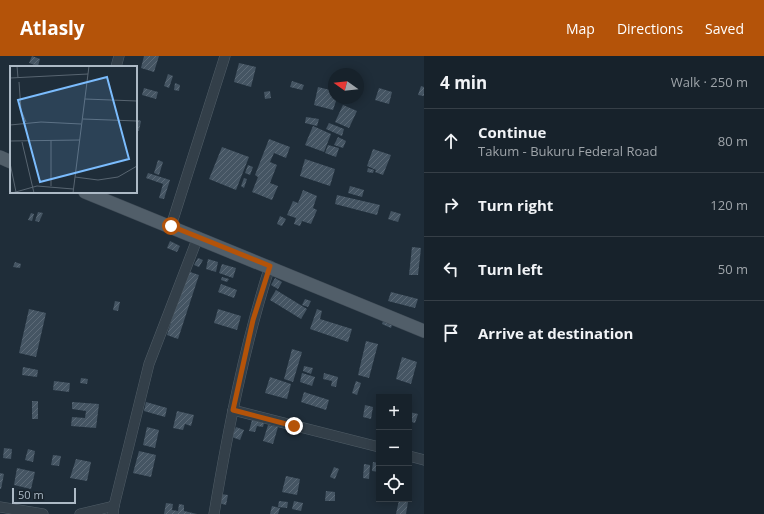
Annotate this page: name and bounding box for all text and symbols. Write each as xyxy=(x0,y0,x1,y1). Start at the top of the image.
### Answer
text: Atlasly xyxy=(20,15,85,41)
text: Map xyxy=(566,19,595,38)
text: Directions xyxy=(617,19,683,38)
text: Saved xyxy=(705,19,744,38)
inset map xyxy=(10,66,137,193)
north arrow xyxy=(328,68,364,104)
text: 4 min xyxy=(440,71,487,94)
text: Walk · 250 m xyxy=(671,73,748,91)
text: Continue xyxy=(478,122,546,142)
icon: ahead xyxy=(440,130,462,152)
text: 80 m xyxy=(718,132,748,150)
text: Takum - Bukuru Federal Road xyxy=(478,142,657,160)
icon: right xyxy=(440,194,462,216)
text: Turn right xyxy=(478,195,553,215)
text: 120 m xyxy=(710,196,748,214)
route start xyxy=(162,217,180,235)
icon: left xyxy=(440,258,462,280)
text: Turn left xyxy=(478,259,543,279)
text: 50 m xyxy=(718,260,748,278)
icon: arrive xyxy=(440,322,462,344)
text: Arrive at destination xyxy=(478,323,633,343)
map controls xyxy=(376,394,412,502)
button: + xyxy=(376,394,412,430)
route end xyxy=(285,417,303,435)
button: − xyxy=(376,430,412,466)
button: locate xyxy=(376,466,412,502)
scale bar xyxy=(12,486,76,505)
text: 50 m xyxy=(18,487,44,502)

